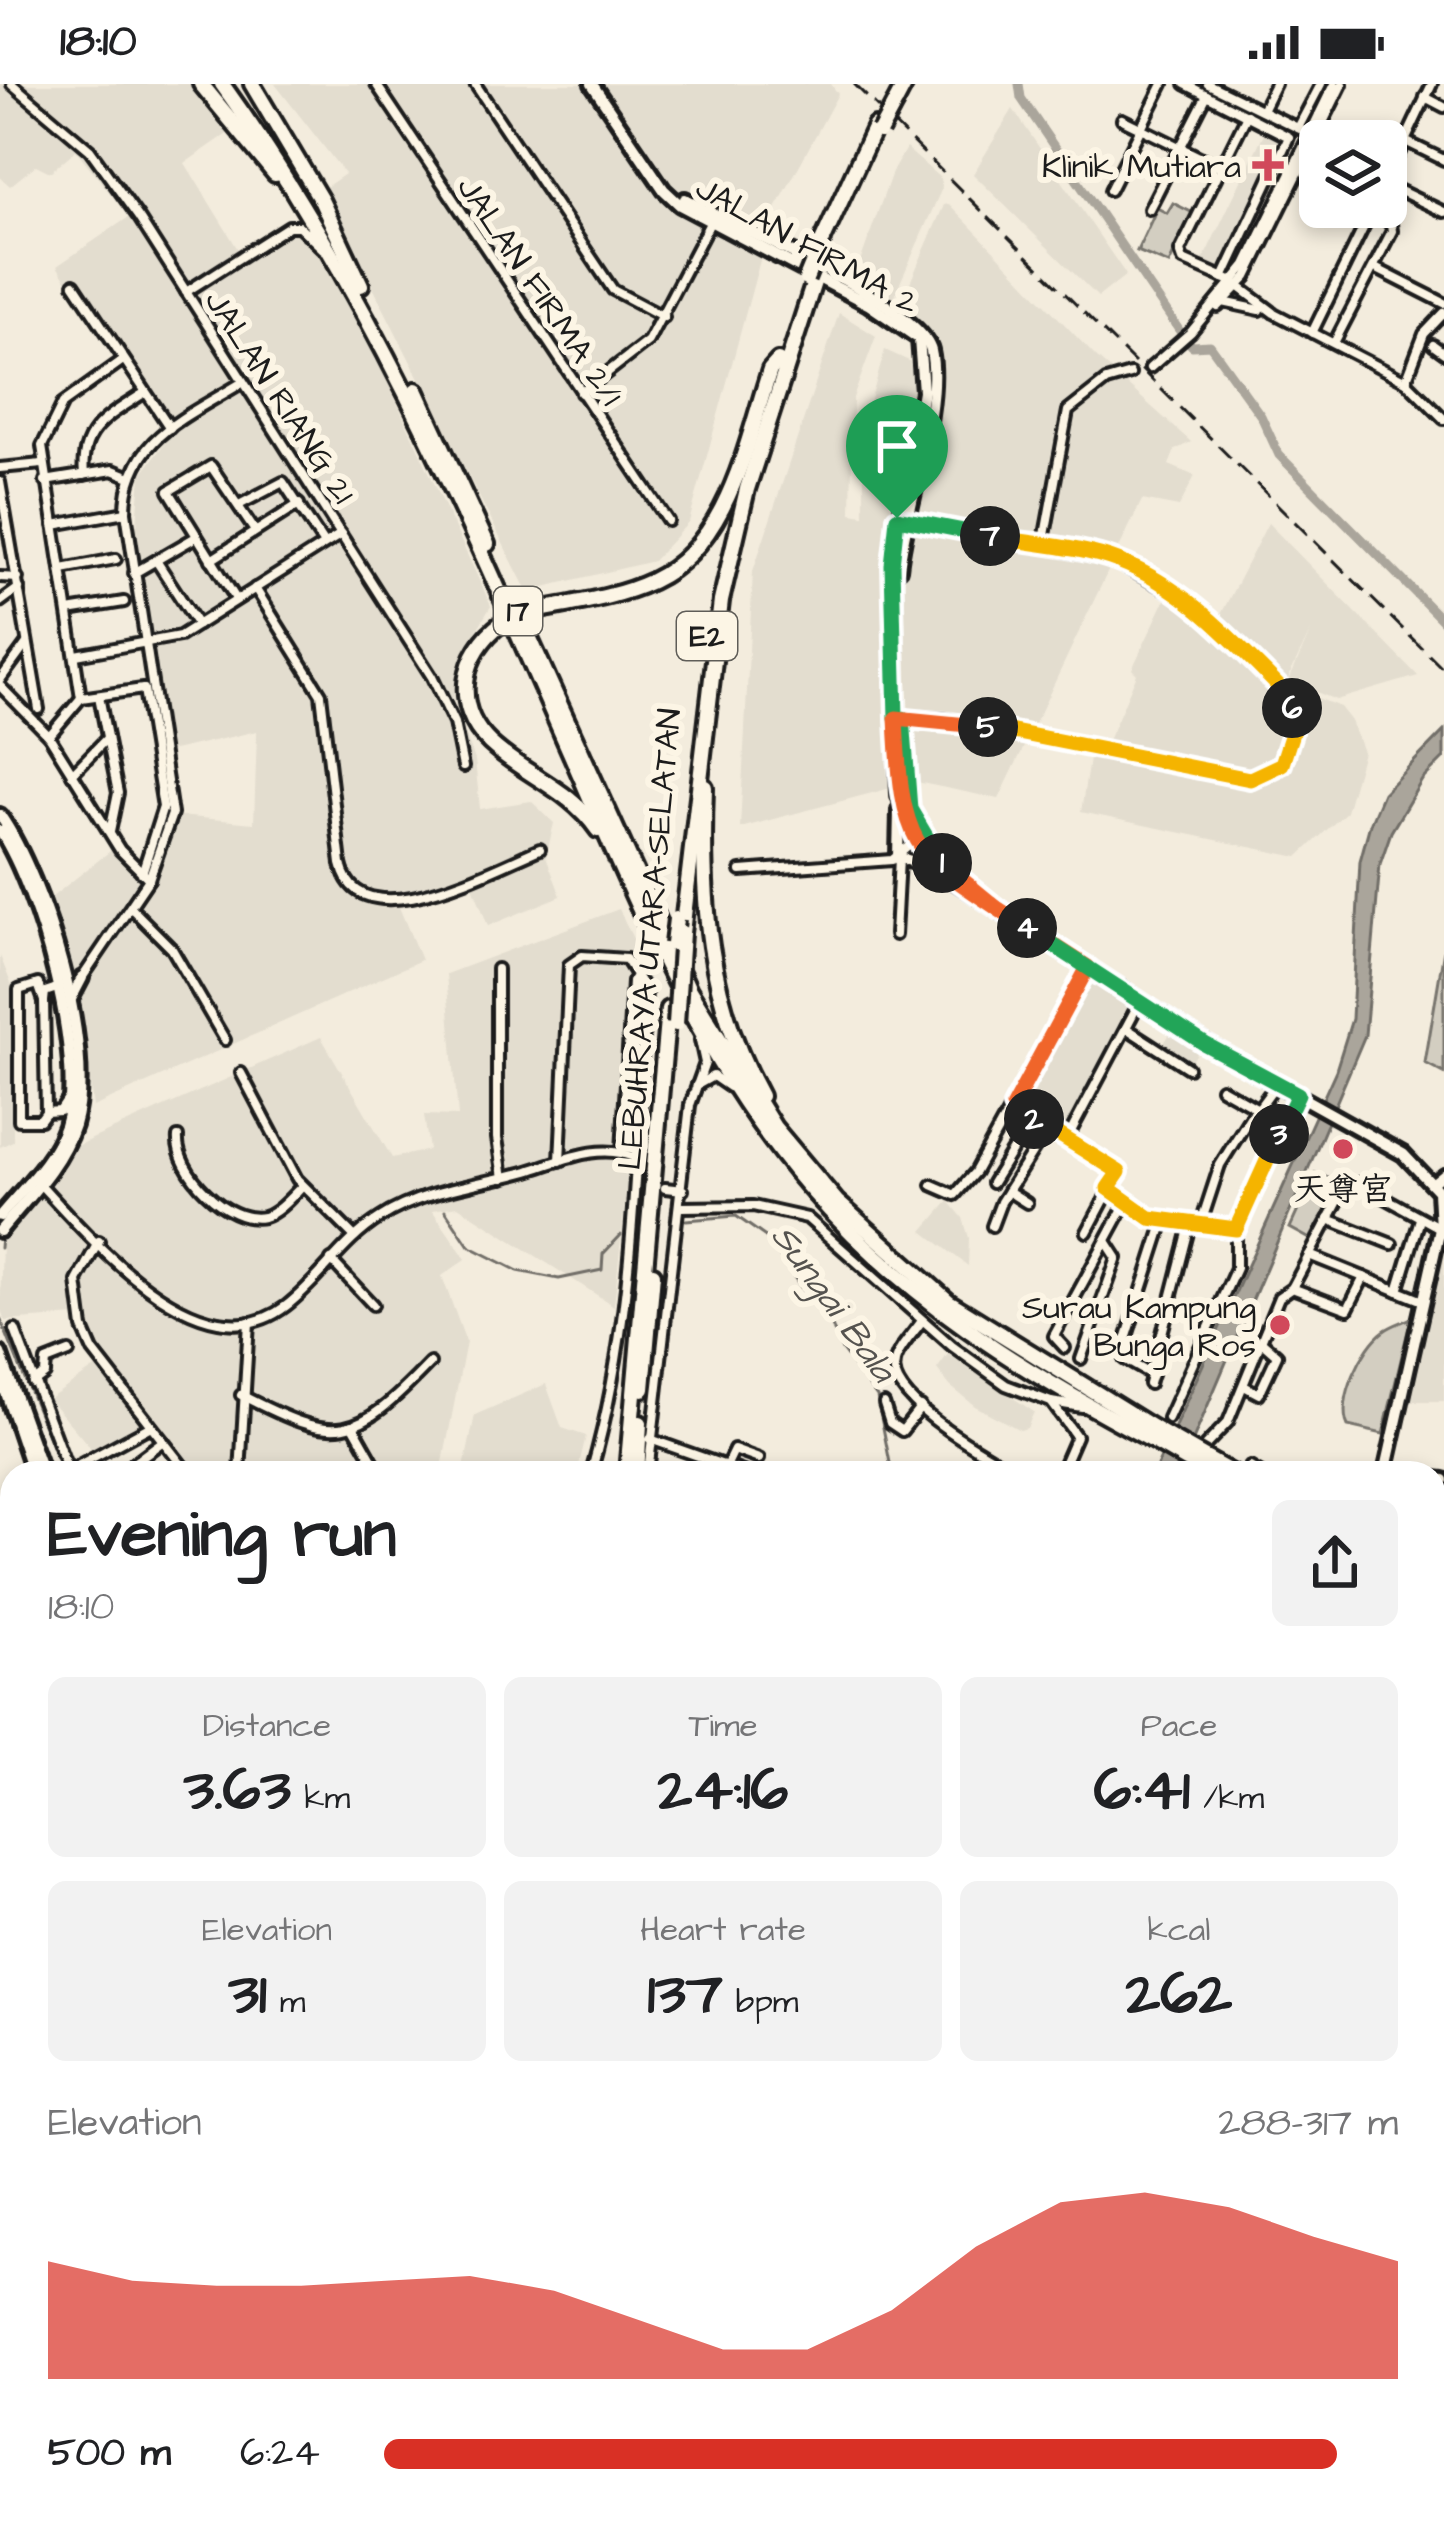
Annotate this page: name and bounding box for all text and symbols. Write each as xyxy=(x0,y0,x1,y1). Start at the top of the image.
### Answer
text: 18:10 xyxy=(60,11,137,73)
map controls xyxy=(1299,120,1407,228)
button: layers xyxy=(1299,120,1407,228)
place label: Klinik Mutiara xyxy=(1042,144,1241,190)
marker: Klinik Mutiara xyxy=(1252,149,1284,181)
street label: JALAN FIRMA 2 xyxy=(687,165,927,326)
street label: JALAN FIRMA 2/1 xyxy=(445,167,633,415)
street label: JALAN RIANG 21 xyxy=(193,281,366,513)
pin xyxy=(846,395,948,518)
icon: arrive xyxy=(864,413,930,479)
pin: 7 xyxy=(960,506,1020,566)
text: 7 xyxy=(980,513,1000,559)
road number: 17 xyxy=(494,587,542,635)
road number: E2 xyxy=(677,612,737,660)
pin: 6 xyxy=(1262,678,1322,738)
text: 6 xyxy=(1282,685,1302,731)
pin: 5 xyxy=(958,697,1018,757)
text: 5 xyxy=(976,704,1000,750)
street label: LEBUHRAYA UTARA–SELATAN xyxy=(607,706,693,1172)
pin: 1 xyxy=(912,833,972,893)
text: 1 xyxy=(940,840,944,886)
pin: 4 xyxy=(997,898,1057,958)
text: 4 xyxy=(1016,905,1038,951)
pin: 2 xyxy=(1004,1089,1064,1149)
text: 2 xyxy=(1025,1096,1043,1142)
pin: 3 xyxy=(1249,1104,1309,1164)
text: 3 xyxy=(1271,1111,1287,1157)
marker: 天尊宫 xyxy=(1330,1136,1356,1162)
place label: 天尊宫 xyxy=(1294,1167,1393,1213)
water label: Sungai Bala xyxy=(757,1214,909,1395)
place label: Surau Kampung Bunga Ros xyxy=(1022,1285,1256,1371)
marker: Surau Kampung Bunga Ros xyxy=(1267,1312,1293,1338)
text: Evening run xyxy=(48,1490,396,1582)
button: share xyxy=(1272,1500,1398,1626)
text: 18:10 xyxy=(48,1581,114,1635)
text: Distance xyxy=(203,1703,331,1749)
text: Time xyxy=(688,1703,758,1749)
text: Pace xyxy=(1141,1703,1217,1749)
text: 3.63 xyxy=(184,1749,291,1832)
text: 24:16 xyxy=(658,1749,788,1832)
text: 6:41 xyxy=(1094,1749,1190,1832)
text: km xyxy=(291,1775,350,1821)
text: /km xyxy=(1190,1775,1264,1821)
text: Elevation xyxy=(202,1907,332,1953)
text: Heart rate xyxy=(640,1907,806,1953)
text: kcal xyxy=(1147,1907,1211,1953)
text: 31 xyxy=(228,1953,267,2036)
text: 137 xyxy=(648,1953,723,2036)
text: 262 xyxy=(1126,1953,1232,2036)
text: m xyxy=(267,1979,306,2025)
text: bpm xyxy=(723,1979,798,2025)
text: Elevation xyxy=(48,2097,202,2151)
text: 288–317 m xyxy=(1218,2097,1398,2151)
text: 500 m xyxy=(48,2427,171,2481)
text: 6:24 xyxy=(240,2427,320,2481)

